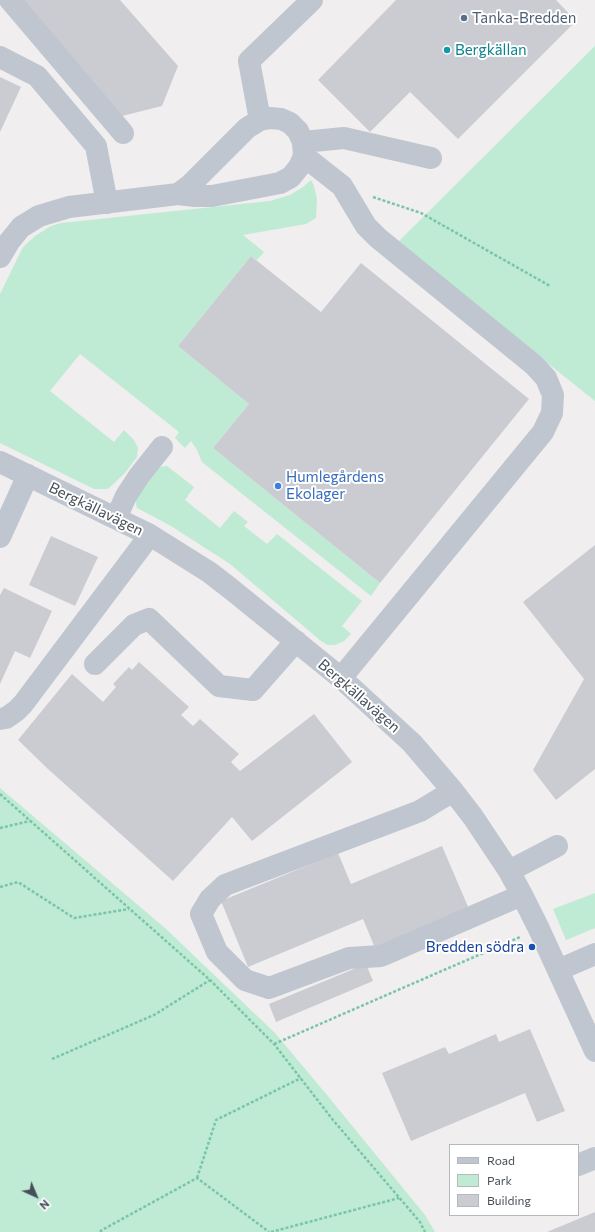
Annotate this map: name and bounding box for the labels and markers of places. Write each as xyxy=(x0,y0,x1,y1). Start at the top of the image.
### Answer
place label: Tanka-Bredden xyxy=(472,9,576,27)
marker: Tanka-Bredden xyxy=(459,13,469,23)
place label: Bergkällan xyxy=(455,41,527,59)
marker: Bergkällan xyxy=(442,45,452,55)
place label: Humlegårdens Ekolager xyxy=(286,468,384,503)
marker: Humlegårdens Ekolager xyxy=(273,481,283,491)
place label: Bredden södra xyxy=(426,938,524,956)
marker: Bredden södra xyxy=(527,942,537,952)

